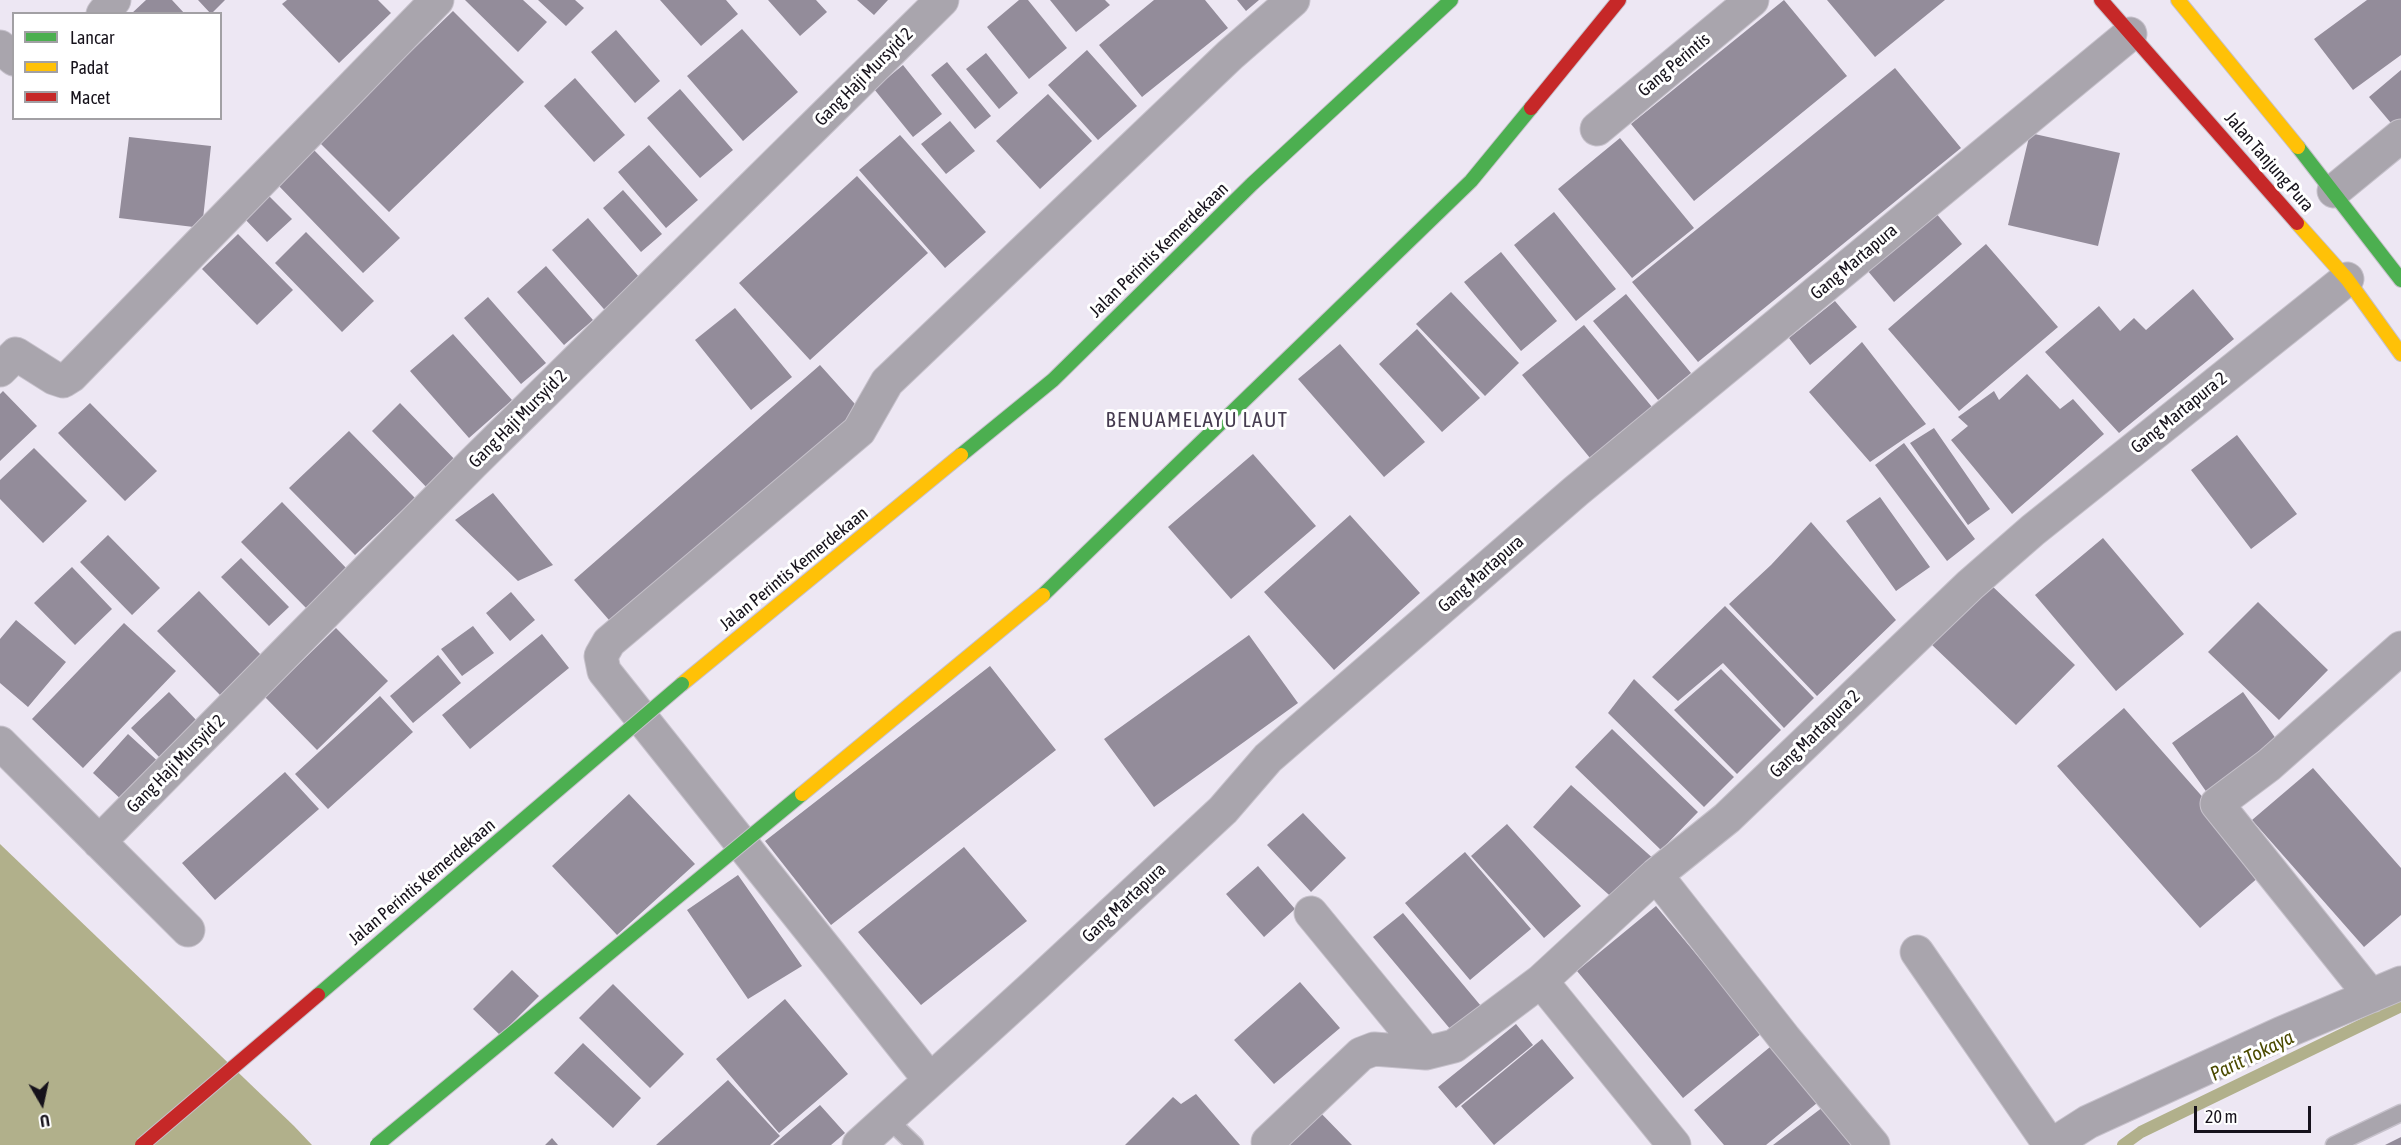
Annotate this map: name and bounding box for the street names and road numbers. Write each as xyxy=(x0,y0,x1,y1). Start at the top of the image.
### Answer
street label: Gang Haji Mursyid 2 xyxy=(810,23,918,131)
street label: Gang Perintis xyxy=(1634,29,1714,101)
street label: Jalan Tanjung Pura xyxy=(2220,108,2318,216)
street label: Jalan Perintis Kemerdekaan xyxy=(1085,178,1233,322)
street label: Gang Martapura xyxy=(1806,219,1902,305)
street label: Gang Haji Mursyid 2 xyxy=(464,365,572,473)
street label: Gang Martapura 2 xyxy=(2127,368,2231,458)
street label: Jalan Perintis Kemerdekaan xyxy=(715,502,873,636)
street label: Gang Martapura xyxy=(1434,531,1528,617)
street label: Gang Martapura 2 xyxy=(1765,685,1865,783)
street label: Gang Haji Mursyid 2 xyxy=(122,710,230,818)
street label: Jalan Perintis Kemerdekaan xyxy=(344,814,500,950)
street label: Gang Martapura xyxy=(1078,859,1170,947)

